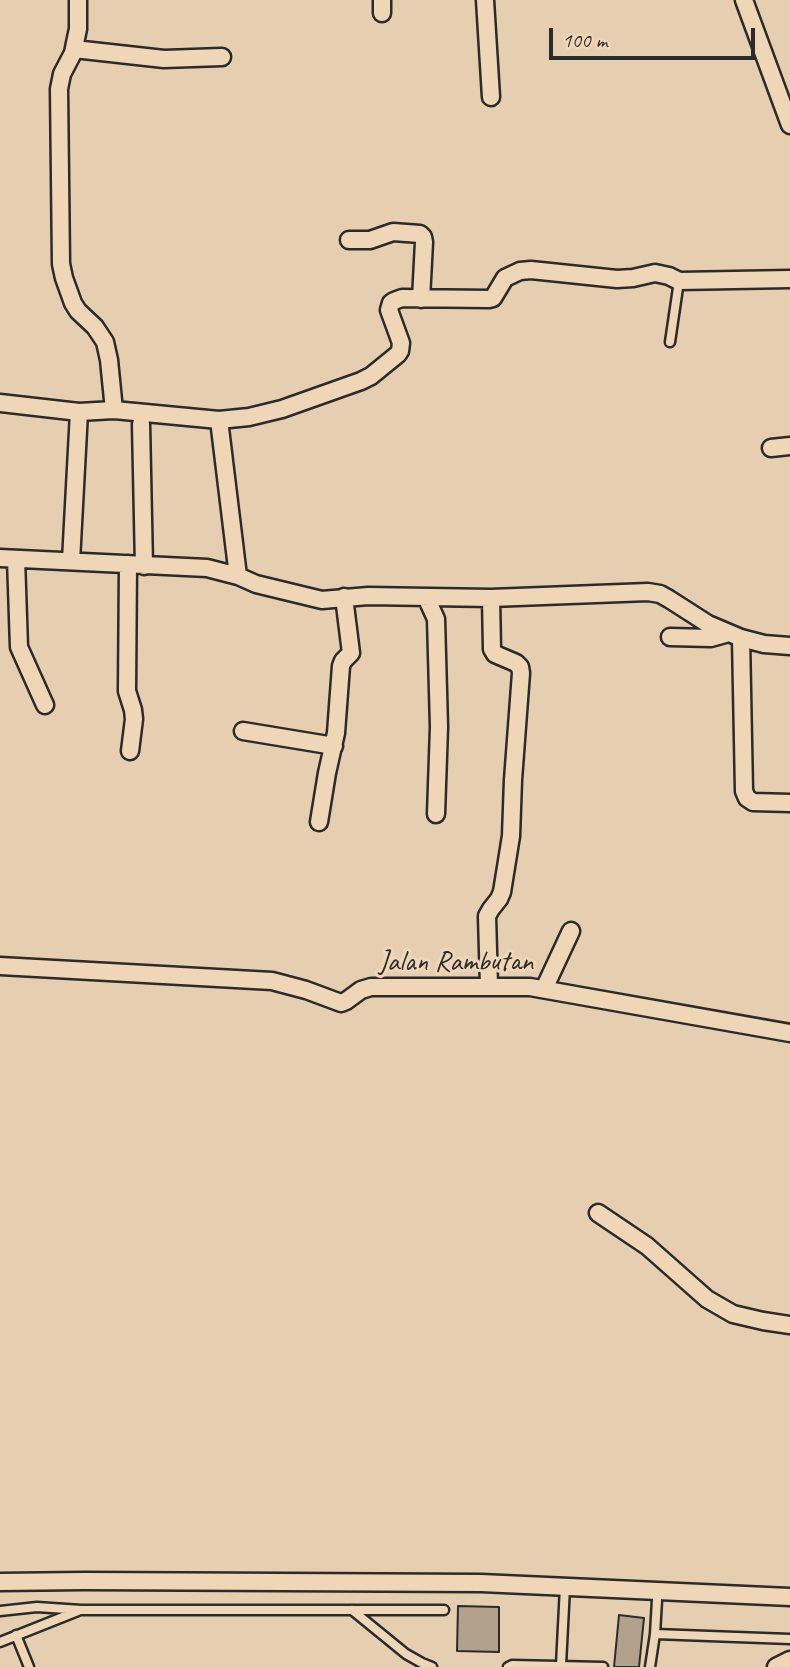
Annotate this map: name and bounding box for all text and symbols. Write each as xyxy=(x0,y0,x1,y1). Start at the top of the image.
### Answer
scale bar xyxy=(552,14,758,58)
text: 100 m xyxy=(562,27,607,53)
street label: Jalan Rambutan xyxy=(379,946,533,980)

